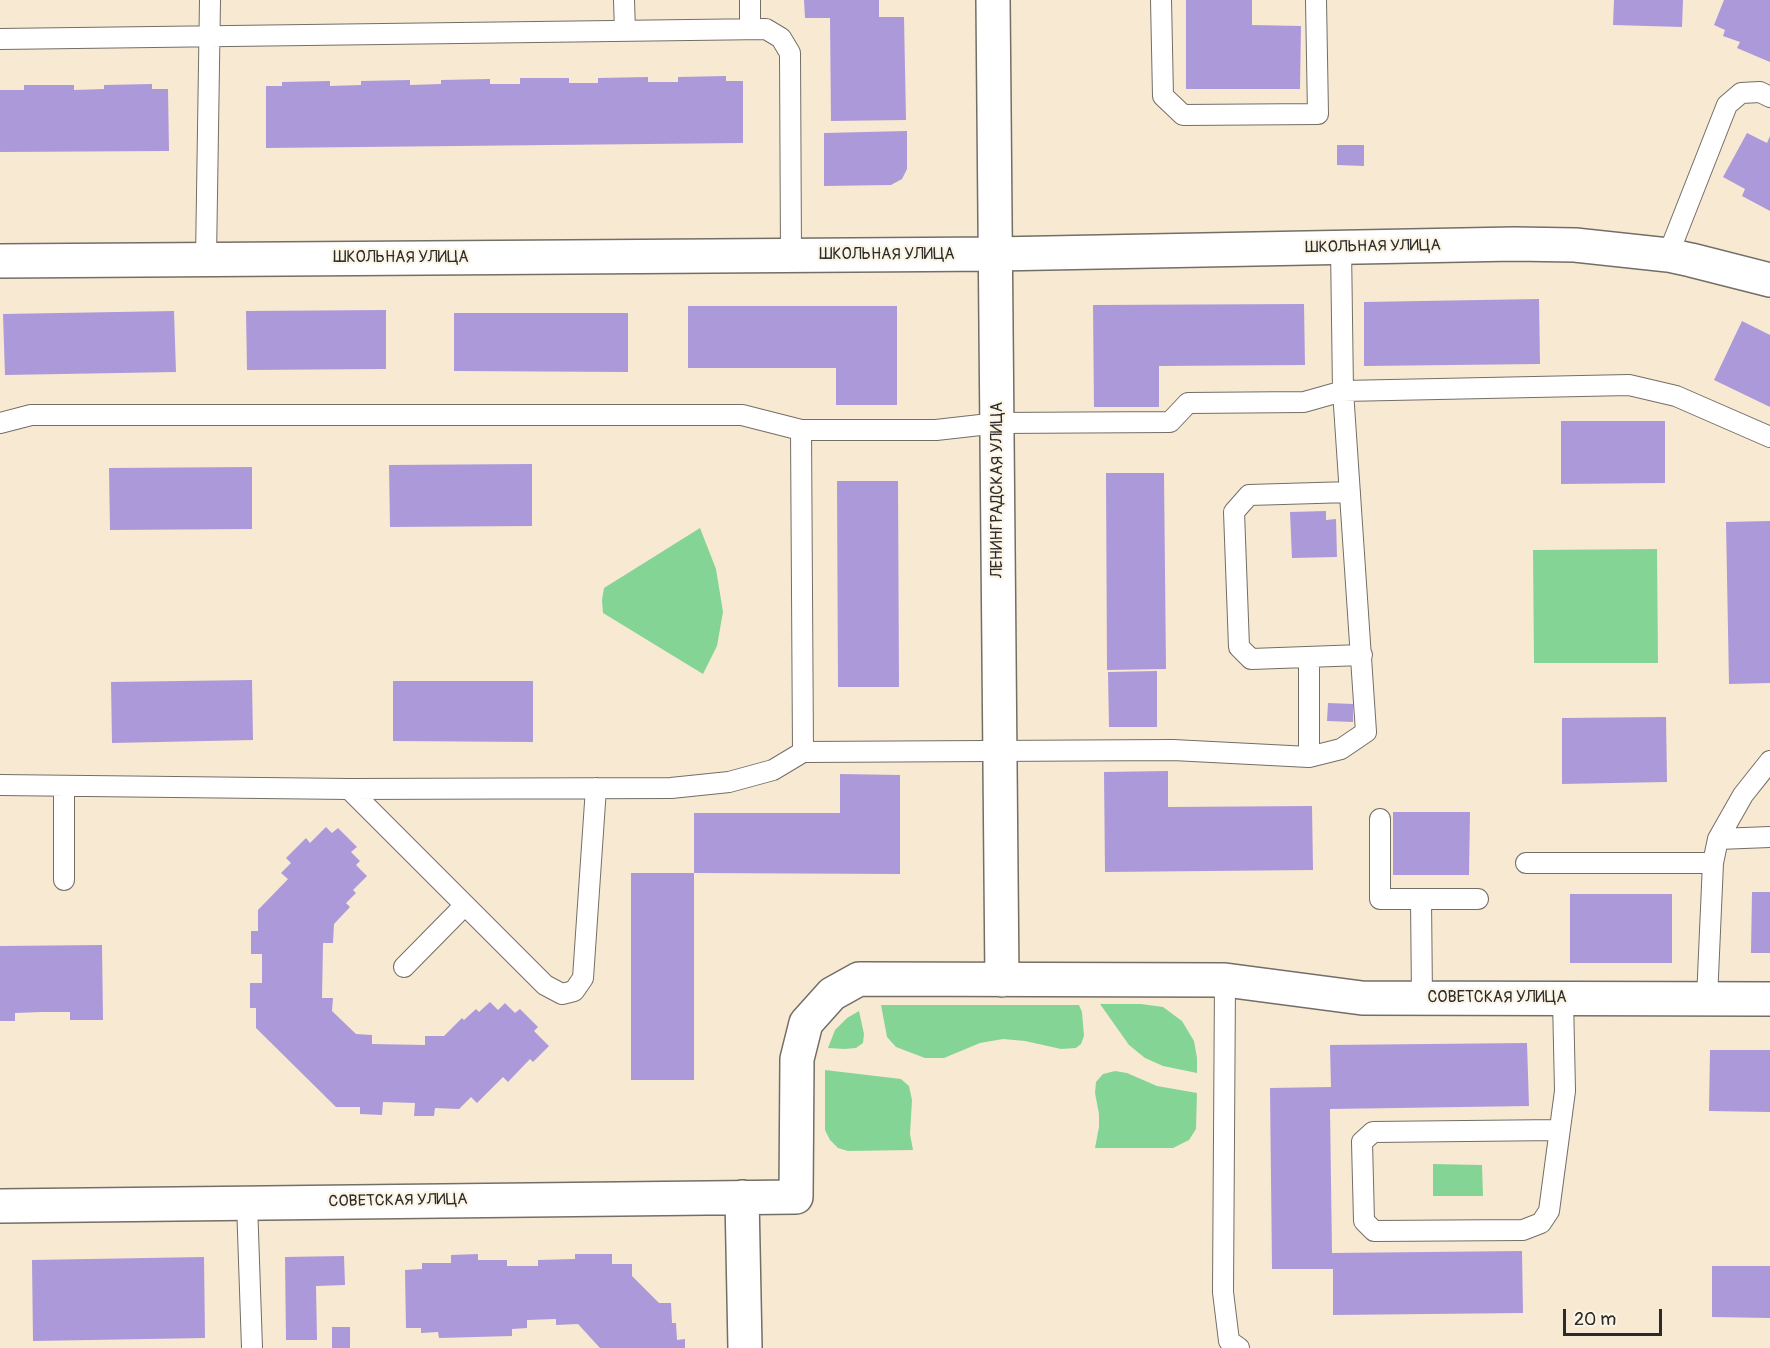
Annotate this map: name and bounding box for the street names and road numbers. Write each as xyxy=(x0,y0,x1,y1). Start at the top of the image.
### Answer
street label: ШКОЛЬНАЯ УЛИЦА xyxy=(1305,236,1441,258)
street label: ШКОЛЬНАЯ УЛИЦА xyxy=(819,245,955,265)
street label: ШКОЛЬНАЯ УЛИЦА xyxy=(333,248,469,268)
street label: ЛЕНИНГРАДСКАЯ УЛИЦА xyxy=(988,402,1008,578)
street label: СОВЕТСКАЯ УЛИЦА xyxy=(1427,988,1567,1008)
street label: СОВЕТСКАЯ УЛИЦА xyxy=(328,1190,468,1212)

